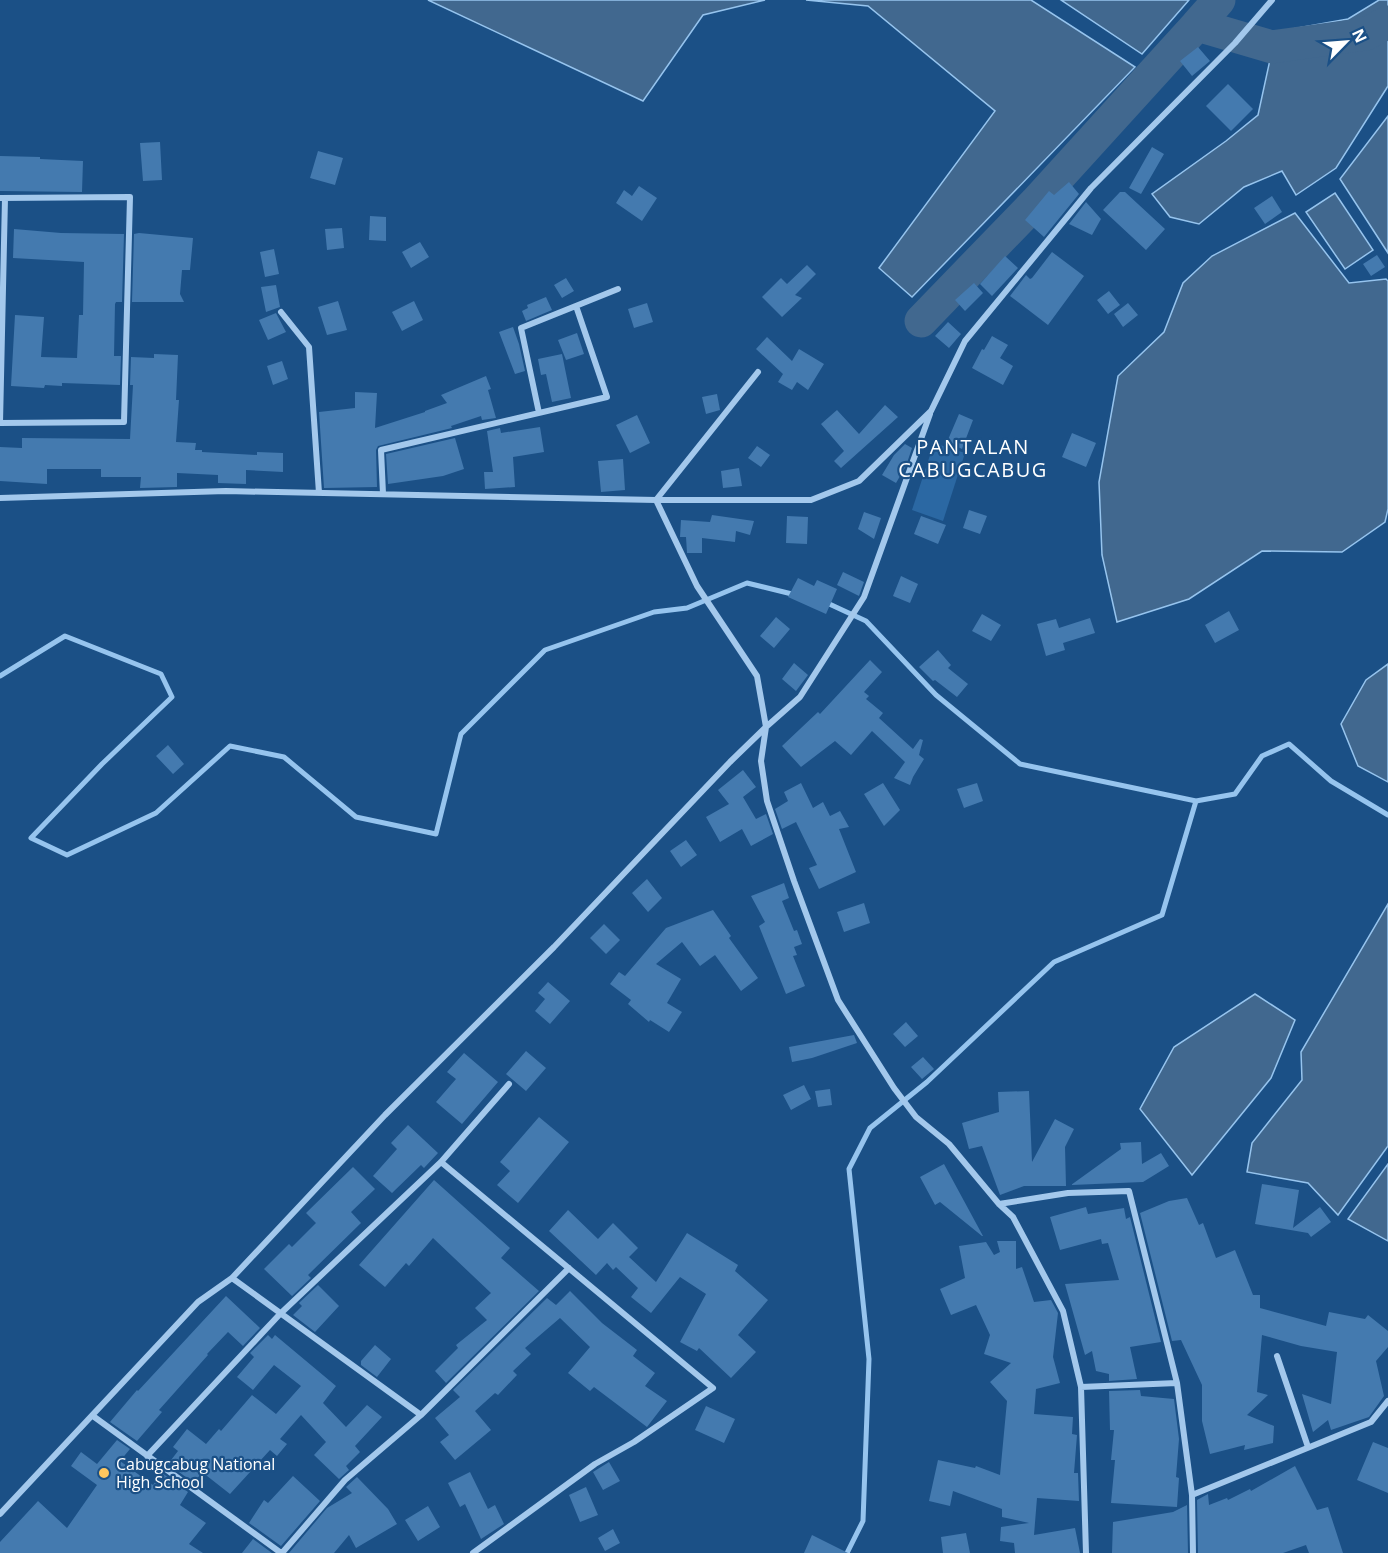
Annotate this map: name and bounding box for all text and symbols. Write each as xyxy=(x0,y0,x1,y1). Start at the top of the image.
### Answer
north arrow xyxy=(1316,12,1376,72)
text: N xyxy=(1347,25,1372,46)
district label: PANTALAN CABUGCABUG xyxy=(898,433,1048,483)
place label: Cabugcabug National High School xyxy=(116,1453,275,1493)
marker: Cabugcabug National High School xyxy=(97,1466,111,1480)

